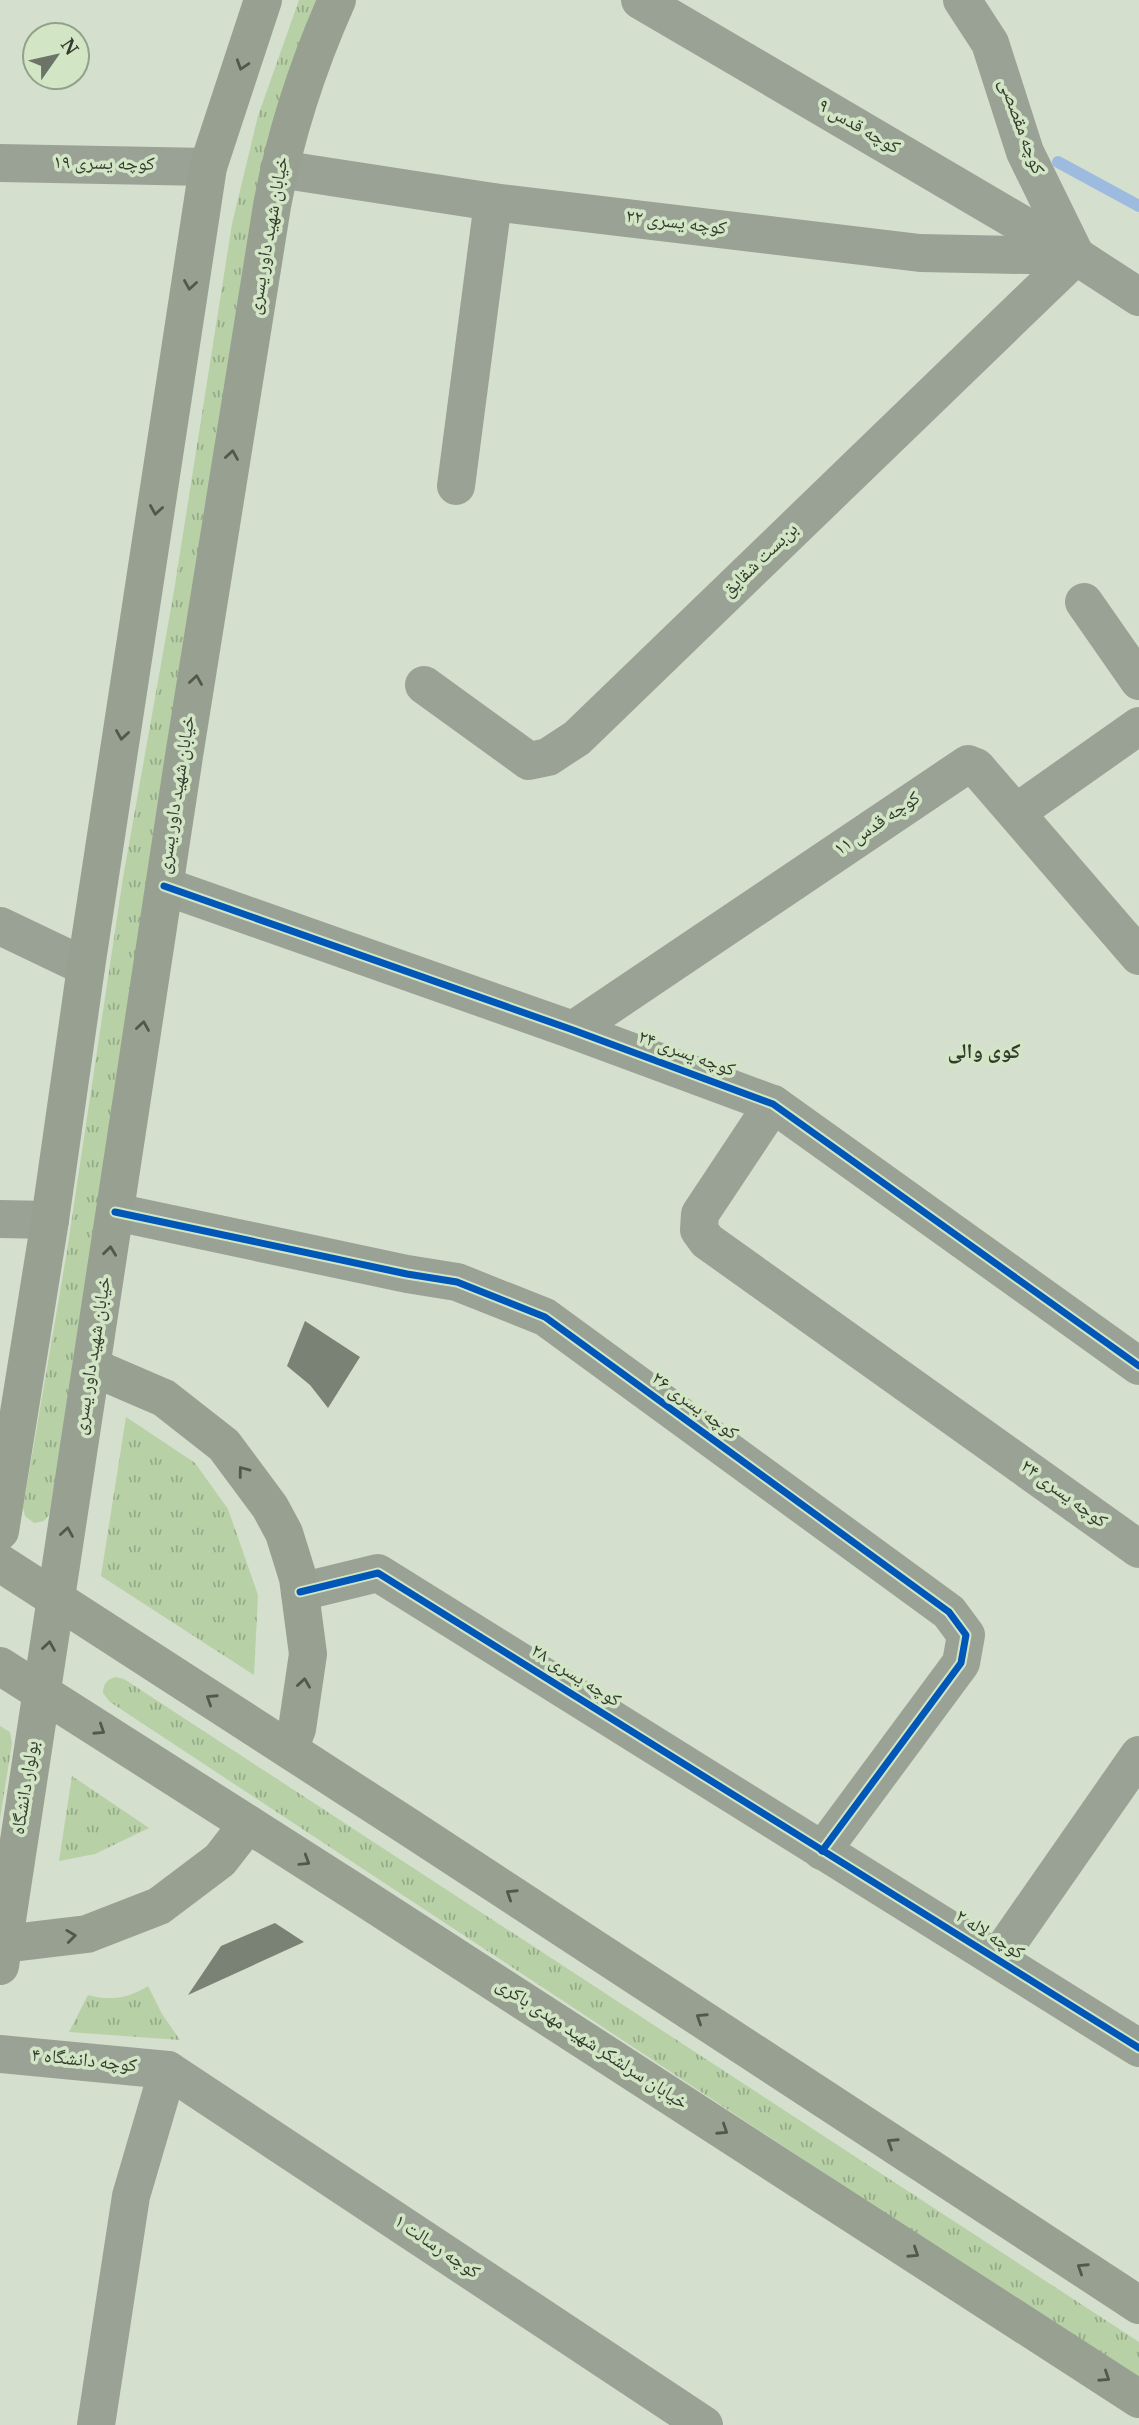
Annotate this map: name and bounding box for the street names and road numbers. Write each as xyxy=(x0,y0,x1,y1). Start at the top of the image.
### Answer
street label: کوچه مقصصی xyxy=(988,74,1052,180)
street label: کوچه قدس ۹ xyxy=(811,91,905,165)
street label: کوچه یسری ۱۹ xyxy=(53,148,155,182)
street label: خیابان شهید داور یسری xyxy=(240,154,300,318)
street label: کوچه یسری ۲۲ xyxy=(624,202,728,246)
street label: بن‌بست شقایق xyxy=(715,516,807,606)
street label: خیابان شهید داور یسری xyxy=(150,713,206,877)
street label: کوچه قدس ۱۱ xyxy=(828,784,928,866)
street label: کوچه یسری ۲۴ xyxy=(633,1023,739,1087)
street label: خیابان شهید داور یسری xyxy=(66,1274,122,1438)
street label: کوچه یسری ۲۶ xyxy=(644,1364,745,1450)
street label: کوچه یسری ۲۴ xyxy=(1013,1452,1114,1538)
street label: کوچه یسری ۲۸ xyxy=(524,1637,627,1718)
street label: بولوار دانشگاه xyxy=(4,1739,50,1837)
street label: کوچه لاله ۲ xyxy=(948,1902,1030,1970)
street label: خیابان سرلشکر شهید مهدی باکری xyxy=(488,1970,694,2120)
street label: کوچه دانشگاه ۴ xyxy=(30,2041,138,2083)
street label: کوچه رسالت ۱ xyxy=(386,2207,486,2289)

